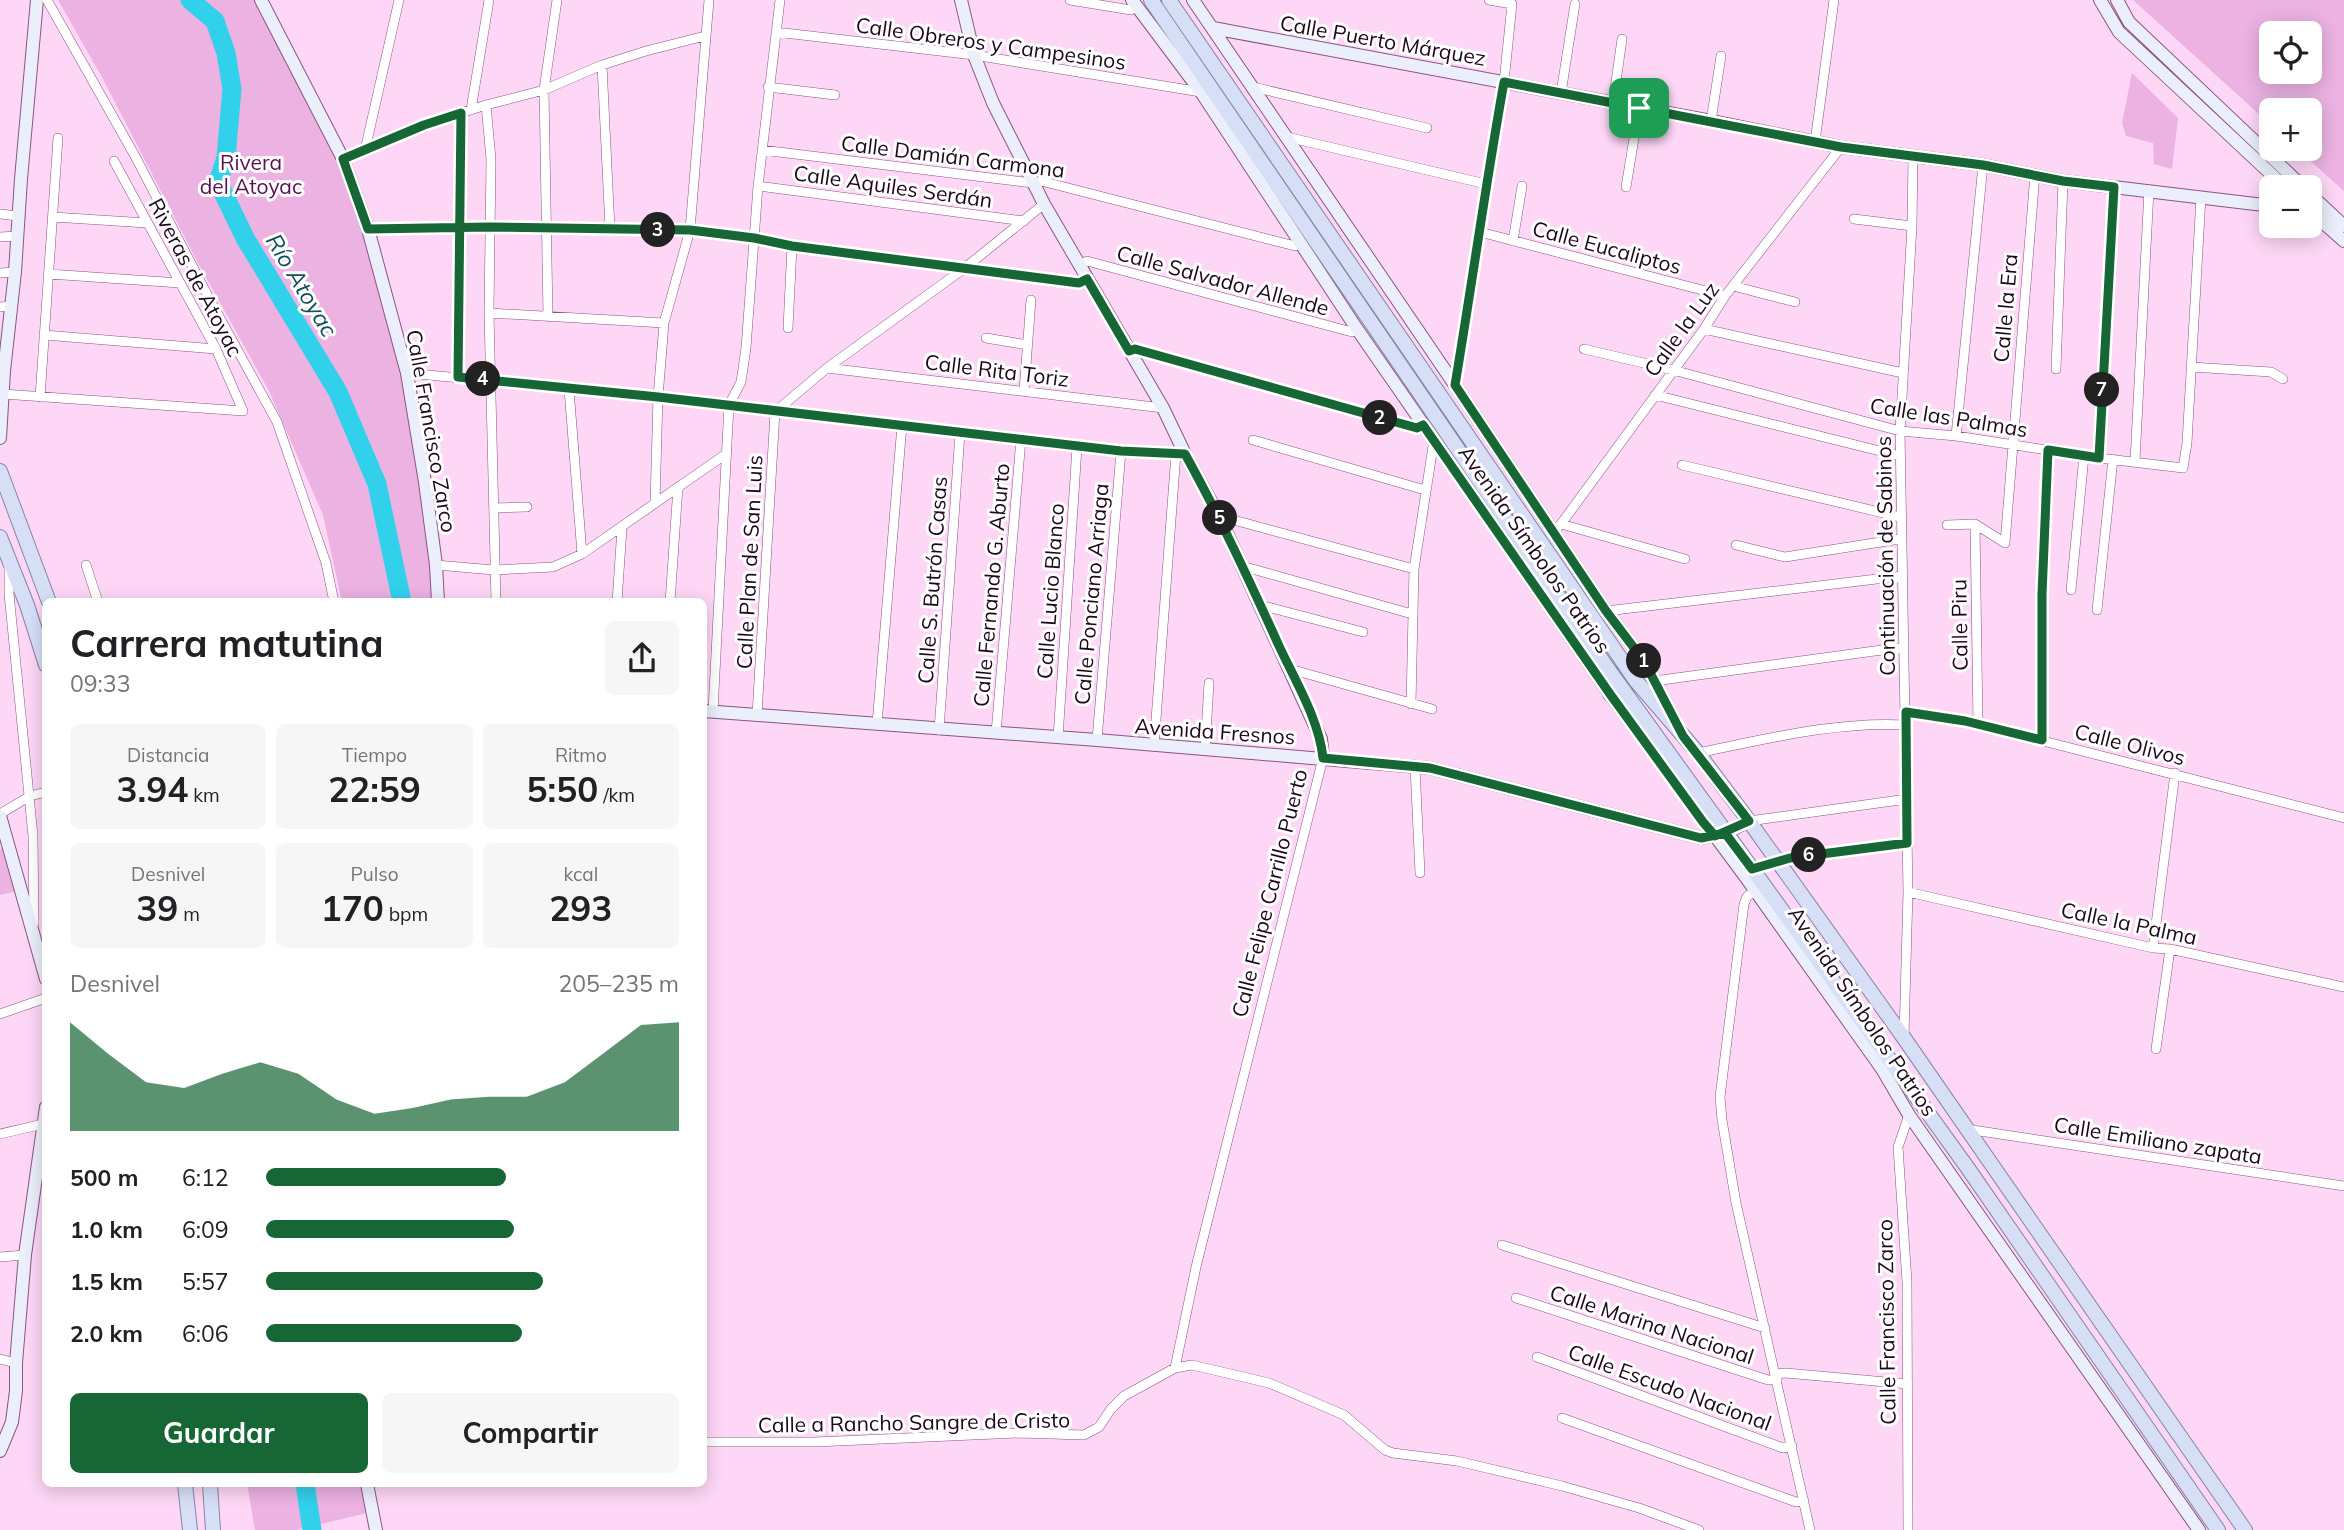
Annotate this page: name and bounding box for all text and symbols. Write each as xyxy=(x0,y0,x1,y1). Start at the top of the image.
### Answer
street label: Calle Puerto Márquez xyxy=(1278,9,1488,71)
street label: Calle Obreros y Campesinos xyxy=(854,11,1128,75)
map controls xyxy=(2259,21,2322,238)
button: locate xyxy=(2259,21,2322,84)
pin xyxy=(1609,78,1669,138)
icon: arrive xyxy=(1620,89,1658,127)
button: + xyxy=(2259,98,2322,161)
street label: Calle Damián Carmona xyxy=(840,129,1066,183)
park label: Rivera del Atoyac xyxy=(200,149,302,199)
street label: Calle Aquiles Serdán xyxy=(792,159,994,213)
button: − xyxy=(2259,175,2322,238)
street label: Riveras de Atoyac xyxy=(143,193,249,361)
pin: 3 xyxy=(640,212,676,247)
street label: Calle Eucaliptos xyxy=(1530,215,1684,279)
text: 3 xyxy=(652,217,663,241)
water label: Río Atoyac xyxy=(260,228,344,342)
street label: Calle Salvador Allende xyxy=(1114,239,1332,321)
street label: Calle la Era xyxy=(1987,253,2023,363)
street label: Calle la Luz xyxy=(1638,277,1724,381)
street label: Calle Francisco Zarco xyxy=(401,328,463,534)
street label: Calle Rita Toriz xyxy=(923,348,1071,392)
pin: 4 xyxy=(466,362,500,396)
text: 4 xyxy=(477,366,488,390)
pin: 7 xyxy=(2084,372,2120,408)
text: 7 xyxy=(2096,377,2107,401)
street label: Calle las Palmas xyxy=(1868,392,2030,442)
pin: 2 xyxy=(1362,400,1398,436)
text: 2 xyxy=(1374,405,1385,429)
street label: Continuación de Sabinos xyxy=(1870,436,1900,676)
street label: Avenida Símbolos Patrios xyxy=(1453,440,1617,658)
street label: Calle Plan de San Luis xyxy=(730,454,768,670)
street label: Calle Fernando G. Aburto xyxy=(967,462,1015,708)
street label: Calle S. Butrón Casas xyxy=(912,475,952,685)
street label: Calle Ponciano Arriaga xyxy=(1068,482,1114,706)
pin: 5 xyxy=(1202,500,1238,536)
street label: Calle Lucio Blanco xyxy=(1031,502,1069,680)
text: 5 xyxy=(1214,505,1225,529)
street label: Calle Piru xyxy=(1945,579,1973,671)
text: Carrera matutina xyxy=(70,619,384,667)
button: share xyxy=(605,621,679,695)
pin: 1 xyxy=(1626,644,1662,678)
text: 1 xyxy=(1638,648,1649,672)
text: 09:33 xyxy=(70,669,130,698)
street label: Avenida Fresnos xyxy=(1134,712,1296,750)
street label: Calle Olivos xyxy=(2072,718,2188,770)
text: Distancia xyxy=(127,743,209,767)
text: Tiempo xyxy=(342,743,407,767)
text: Ritmo xyxy=(555,743,607,767)
street label: Calle Felipe Carrillo Puerto xyxy=(1226,766,1312,1020)
text: 3.94 xyxy=(117,767,188,811)
text: 22:59 xyxy=(328,767,421,811)
text: 5:50 xyxy=(527,767,598,811)
text: km xyxy=(188,783,220,807)
text: /km xyxy=(598,783,635,807)
pin: 6 xyxy=(1792,838,1826,872)
text: 6 xyxy=(1803,842,1814,866)
text: Desnivel xyxy=(131,862,205,886)
text: Pulso xyxy=(350,862,399,886)
text: kcal xyxy=(563,862,598,886)
text: 39 xyxy=(136,886,178,930)
text: 170 xyxy=(321,886,384,930)
text: 293 xyxy=(549,886,612,930)
street label: Calle la Palma xyxy=(2059,896,2199,950)
street label: Avenida Símbolos Patrios xyxy=(1783,901,1943,1121)
text: m xyxy=(178,902,200,926)
text: bpm xyxy=(384,902,428,926)
text: Desnivel xyxy=(70,969,160,998)
text: 205–235 m xyxy=(558,969,679,998)
street label: Calle Emiliano zapata xyxy=(2052,1111,2264,1169)
text: 500 m xyxy=(70,1163,138,1192)
text: 6:12 xyxy=(182,1163,229,1192)
text: 1.0 km xyxy=(70,1215,143,1244)
text: 6:09 xyxy=(182,1215,229,1244)
street label: Calle Francisco Zarco xyxy=(1871,1219,1901,1425)
text: 1.5 km xyxy=(70,1267,143,1296)
text: 5:57 xyxy=(182,1267,229,1296)
street label: Calle Marina Nacional xyxy=(1547,1279,1757,1369)
text: 2.0 km xyxy=(70,1319,143,1348)
text: 6:06 xyxy=(182,1319,229,1348)
street label: Calle Escudo Nacional xyxy=(1565,1338,1775,1436)
button: Guardar xyxy=(70,1393,368,1473)
button: Compartir xyxy=(382,1393,679,1473)
street label: Calle a Rancho Sangre de Cristo xyxy=(758,1406,1070,1438)

